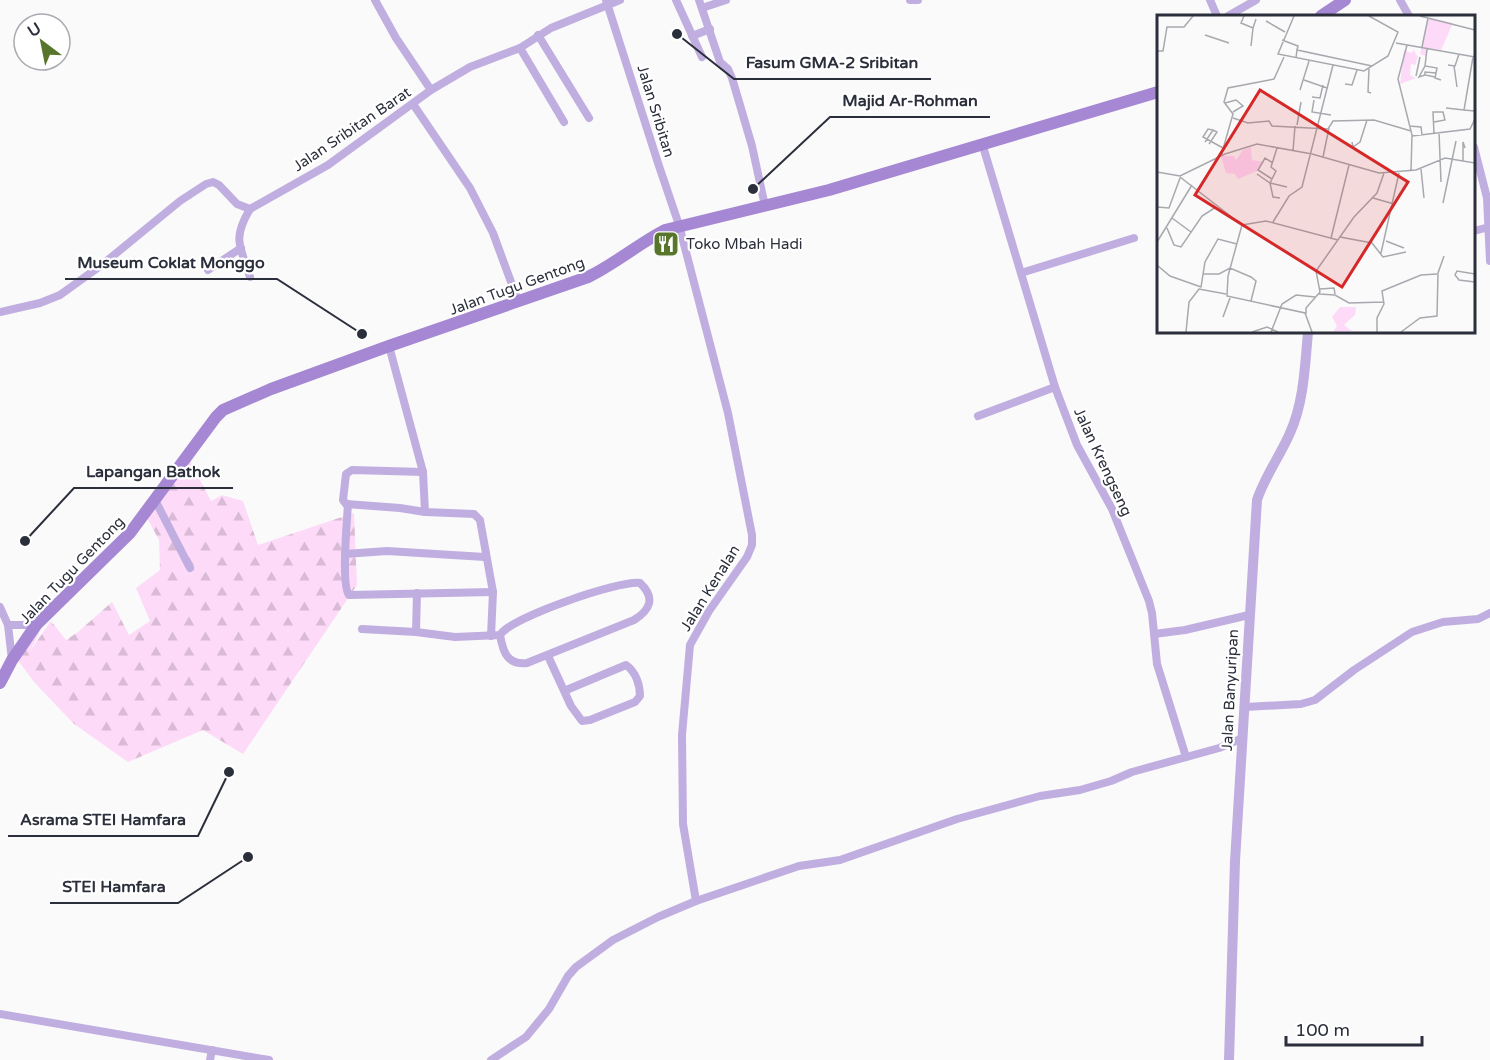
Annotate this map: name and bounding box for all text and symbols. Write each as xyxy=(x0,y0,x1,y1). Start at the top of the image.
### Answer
north arrow xyxy=(12,12,72,72)
inset map xyxy=(1157,15,1475,333)
text: U xyxy=(24,18,45,42)
callout: Fasum GMA-2 Sribitan xyxy=(734,45,931,79)
text: Fasum GMA-2 Sribitan xyxy=(746,53,918,73)
street label: Jalan Sribitan xyxy=(633,63,679,159)
street label: Jalan Sribitan Barat xyxy=(290,83,415,175)
callout: Majid Ar-Rohman xyxy=(830,83,990,117)
text: Majid Ar-Rohman xyxy=(842,91,978,111)
restaurant icon: Toko Mbah Hadi xyxy=(651,229,681,259)
place label: Toko Mbah Hadi xyxy=(686,235,803,253)
callout: Museum Coklat Monggo xyxy=(65,245,277,279)
text: Museum Coklat Monggo xyxy=(77,253,265,273)
street label: Jalan Tugu Gentong xyxy=(447,253,587,319)
street label: Jalan Krengseng xyxy=(1070,405,1136,519)
callout: Lapangan Bathok xyxy=(74,454,233,488)
text: Lapangan Bathok xyxy=(86,462,220,482)
street label: Jalan Tugu Gentong xyxy=(16,512,128,628)
street label: Jalan Kenalan xyxy=(676,542,744,634)
street label: Jalan Banyuripan xyxy=(1218,629,1242,751)
callout: Asrama STEI Hamfara xyxy=(8,802,198,836)
text: Asrama STEI Hamfara xyxy=(20,810,186,830)
callout: STEI Hamfara xyxy=(50,869,178,903)
text: STEI Hamfara xyxy=(62,877,166,897)
scale bar xyxy=(1286,1009,1422,1047)
text: 100 m xyxy=(1295,1019,1350,1041)

